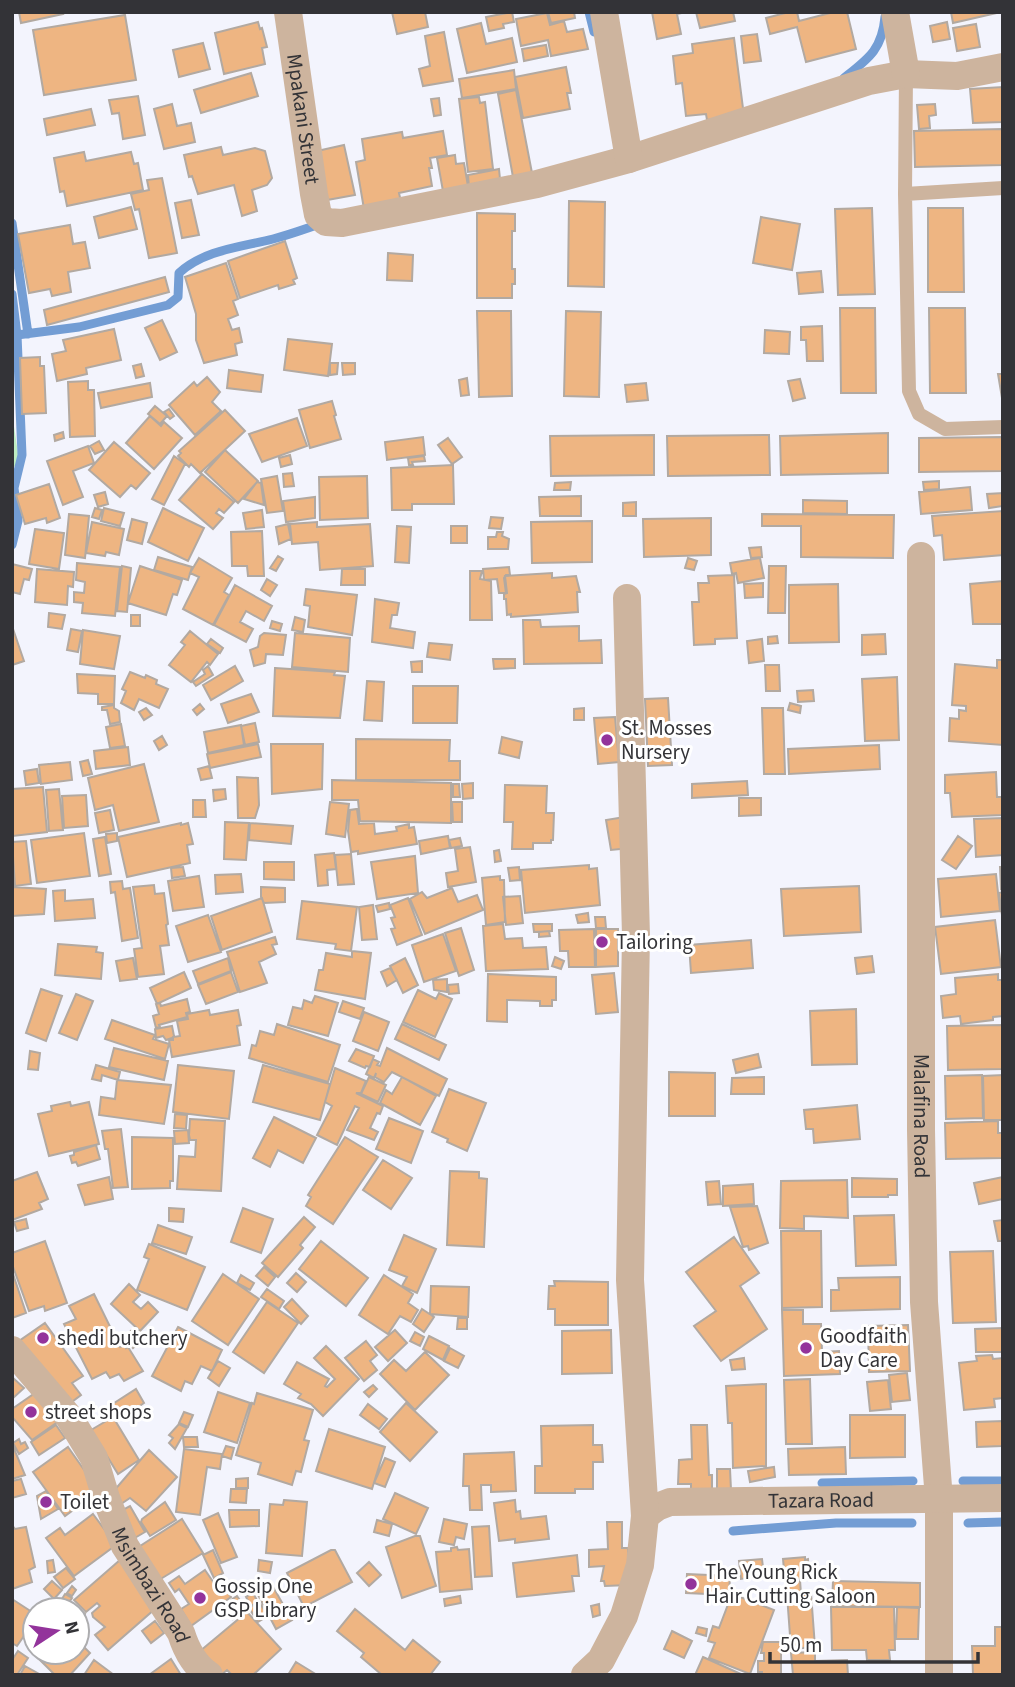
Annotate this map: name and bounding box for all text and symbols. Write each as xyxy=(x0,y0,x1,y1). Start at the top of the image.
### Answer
street label: Mpakani Street xyxy=(279,52,327,186)
place label: St. Mosses Nursery xyxy=(621,713,712,767)
marker: St. Mosses Nursery xyxy=(599,732,615,748)
place label: Tailoring xyxy=(616,927,693,957)
marker: Tailoring xyxy=(594,934,610,950)
street label: Malafina Road xyxy=(906,1054,937,1179)
place label: Goodfaith Day Care xyxy=(820,1321,907,1375)
place label: shedi butchery xyxy=(57,1323,188,1353)
marker: shedi butchery xyxy=(35,1330,51,1346)
marker: Goodfaith Day Care xyxy=(798,1340,814,1356)
place label: street shops xyxy=(45,1397,152,1427)
marker: street shops xyxy=(23,1404,39,1420)
street label: Tazara Road xyxy=(768,1485,874,1516)
place label: Toilet xyxy=(60,1487,109,1517)
marker: Toilet xyxy=(38,1494,54,1510)
street label: Msimbazi Road xyxy=(104,1522,198,1647)
place label: The Young Rick Hair Cutting Saloon xyxy=(705,1557,876,1611)
place label: Gossip One GSP Library xyxy=(214,1571,316,1625)
marker: The Young Rick Hair Cutting Saloon xyxy=(683,1576,699,1592)
marker: Gossip One GSP Library xyxy=(192,1590,208,1606)
north arrow xyxy=(21,1596,91,1666)
text: N xyxy=(57,1619,86,1637)
scale bar xyxy=(770,1620,978,1664)
text: 50 m xyxy=(780,1630,822,1660)

